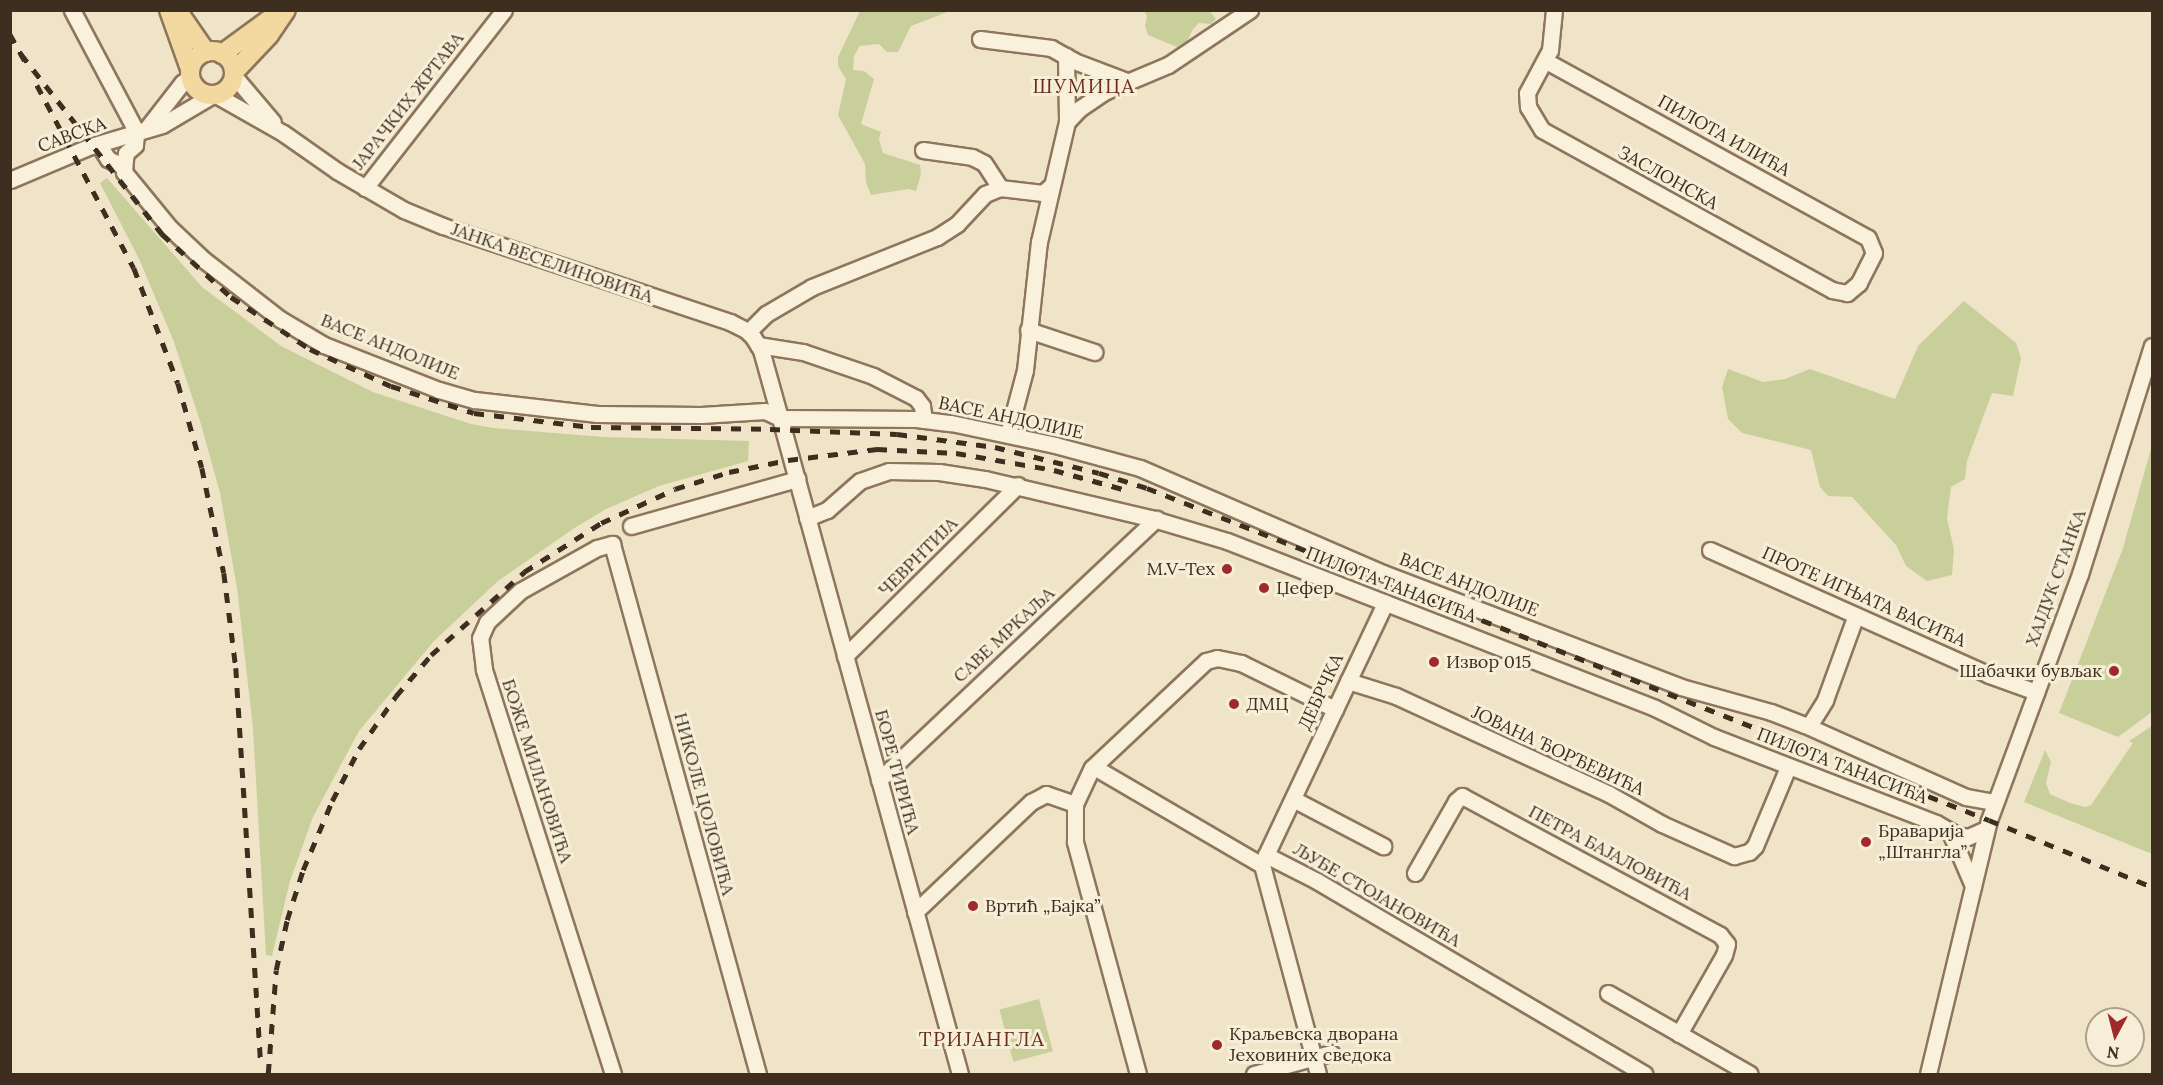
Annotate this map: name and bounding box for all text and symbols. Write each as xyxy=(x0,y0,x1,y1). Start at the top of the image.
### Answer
street label: ЈАРАЧКИХ ЖРТАВА xyxy=(348,28,468,174)
district label: ШУМИЦА xyxy=(1033,73,1135,97)
street label: ПИЛОТА ИЛИЋА xyxy=(1654,91,1794,181)
street label: САВСКА xyxy=(35,113,109,157)
street label: ЗАСЛОНСКА xyxy=(1614,142,1722,214)
street label: ЈАНКА ВЕСЕЛИНОВИЋА xyxy=(448,218,656,308)
street label: ВАСЕ АНДОЛИЈЕ xyxy=(318,309,462,385)
street label: ВАСЕ АНДОЛИЈЕ xyxy=(937,392,1085,444)
street label: ХАЈДУК СТАНКА xyxy=(2021,507,2091,649)
street label: ЧЕВРНТИЈА xyxy=(874,513,962,601)
street label: ПИЛОТА ТАНАСИЋА xyxy=(1303,542,1479,628)
street label: ПРОТЕ ИГЊАТА ВАСИЋА xyxy=(1759,542,1969,652)
street label: ВАСЕ АНДОЛИЈЕ xyxy=(1396,548,1542,622)
place label: M.V-Tex xyxy=(1147,558,1215,580)
marker: M.V-Tex xyxy=(1220,562,1234,576)
place label: Џефер xyxy=(1276,577,1334,599)
marker: Џефер xyxy=(1257,581,1271,595)
street label: САВЕ МРКАЉА xyxy=(949,583,1059,687)
street label: ДЕБРЧКА xyxy=(1294,650,1348,734)
place label: Извор 015 xyxy=(1446,651,1531,673)
marker: Извор 015 xyxy=(1427,655,1441,669)
place label: Шабачки бувљак xyxy=(1959,660,2102,682)
marker: Шабачки бувљак xyxy=(2107,664,2121,678)
street label: БОЖЕ МИЛАНОВИЋА xyxy=(497,676,577,866)
place label: ДМЦ xyxy=(1246,693,1288,715)
marker: ДМЦ xyxy=(1227,697,1241,711)
street label: ЈОВАНА ЂОРЂЕВИЋА xyxy=(1468,701,1648,801)
street label: БОРЕ ТИРИЋА xyxy=(870,707,924,837)
street label: НИКОЛЕ ЦОЛОВИЋА xyxy=(669,710,739,898)
street label: ПИЛОТА ТАНАСИЋА xyxy=(1754,723,1930,809)
street label: ПЕТРА БАЈАЛОВИЋА xyxy=(1525,801,1695,905)
place label: Браварија „Штангла” xyxy=(1878,821,1967,864)
marker: Браварија „Штангла” xyxy=(1859,835,1873,849)
street label: ЉУБЕ СТОЈАНОВИЋА xyxy=(1290,838,1464,952)
place label: Вртић „Бајка” xyxy=(985,895,1100,917)
marker: Вртић „Бајка” xyxy=(966,899,980,913)
north arrow xyxy=(2085,1007,2145,1067)
place label: Краљевска дворана Јеховиних сведока xyxy=(1229,1024,1398,1066)
district label: ТРИЈАНГЛА xyxy=(919,1026,1045,1050)
marker: Краљевска дворана Јеховиних сведока xyxy=(1210,1038,1224,1052)
text: N xyxy=(2106,1042,2120,1064)

